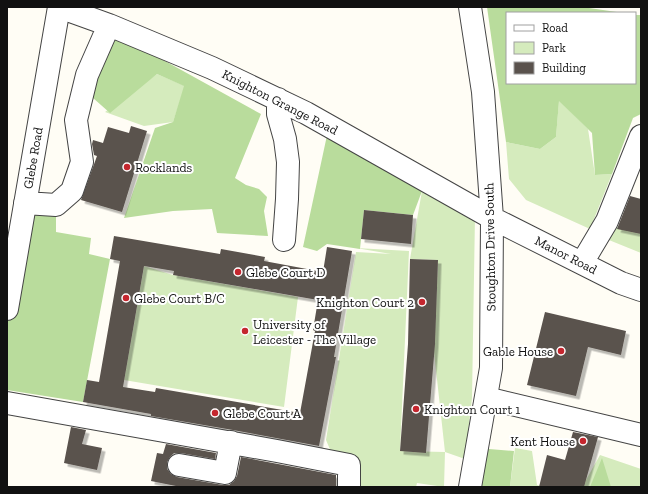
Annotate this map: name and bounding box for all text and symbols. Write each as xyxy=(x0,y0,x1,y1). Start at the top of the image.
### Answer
legend xyxy=(506,12,636,84)
text: Road xyxy=(542,21,568,35)
text: Park xyxy=(542,41,567,55)
text: Building xyxy=(542,61,586,75)
street label: Knighton Grange Road xyxy=(220,66,340,138)
street label: Glebe Road xyxy=(20,126,46,190)
place label: Rocklands xyxy=(135,160,193,175)
marker: Rocklands xyxy=(122,162,132,172)
street label: Stoughton Drive South xyxy=(481,182,499,311)
street label: Manor Road xyxy=(532,233,600,277)
place label: Glebe Court D xyxy=(246,265,325,280)
marker: Glebe Court D xyxy=(233,267,243,277)
place label: Glebe Court B/C xyxy=(134,291,225,306)
marker: Glebe Court B/C xyxy=(121,293,131,303)
place label: Knighton Court 2 xyxy=(316,295,414,310)
marker: Knighton Court 2 xyxy=(417,297,427,307)
place label: University of Leicester - The Village xyxy=(253,317,376,347)
marker: University of Leicester - The Village xyxy=(240,326,250,336)
place label: Gable House xyxy=(483,344,553,359)
marker: Gable House xyxy=(556,346,566,356)
place label: Knighton Court 1 xyxy=(424,402,520,417)
marker: Knighton Court 1 xyxy=(411,404,421,414)
place label: Glebe Court A xyxy=(223,406,302,421)
marker: Glebe Court A xyxy=(210,408,220,418)
place label: Kent House xyxy=(510,434,575,449)
marker: Kent House xyxy=(578,436,588,446)

